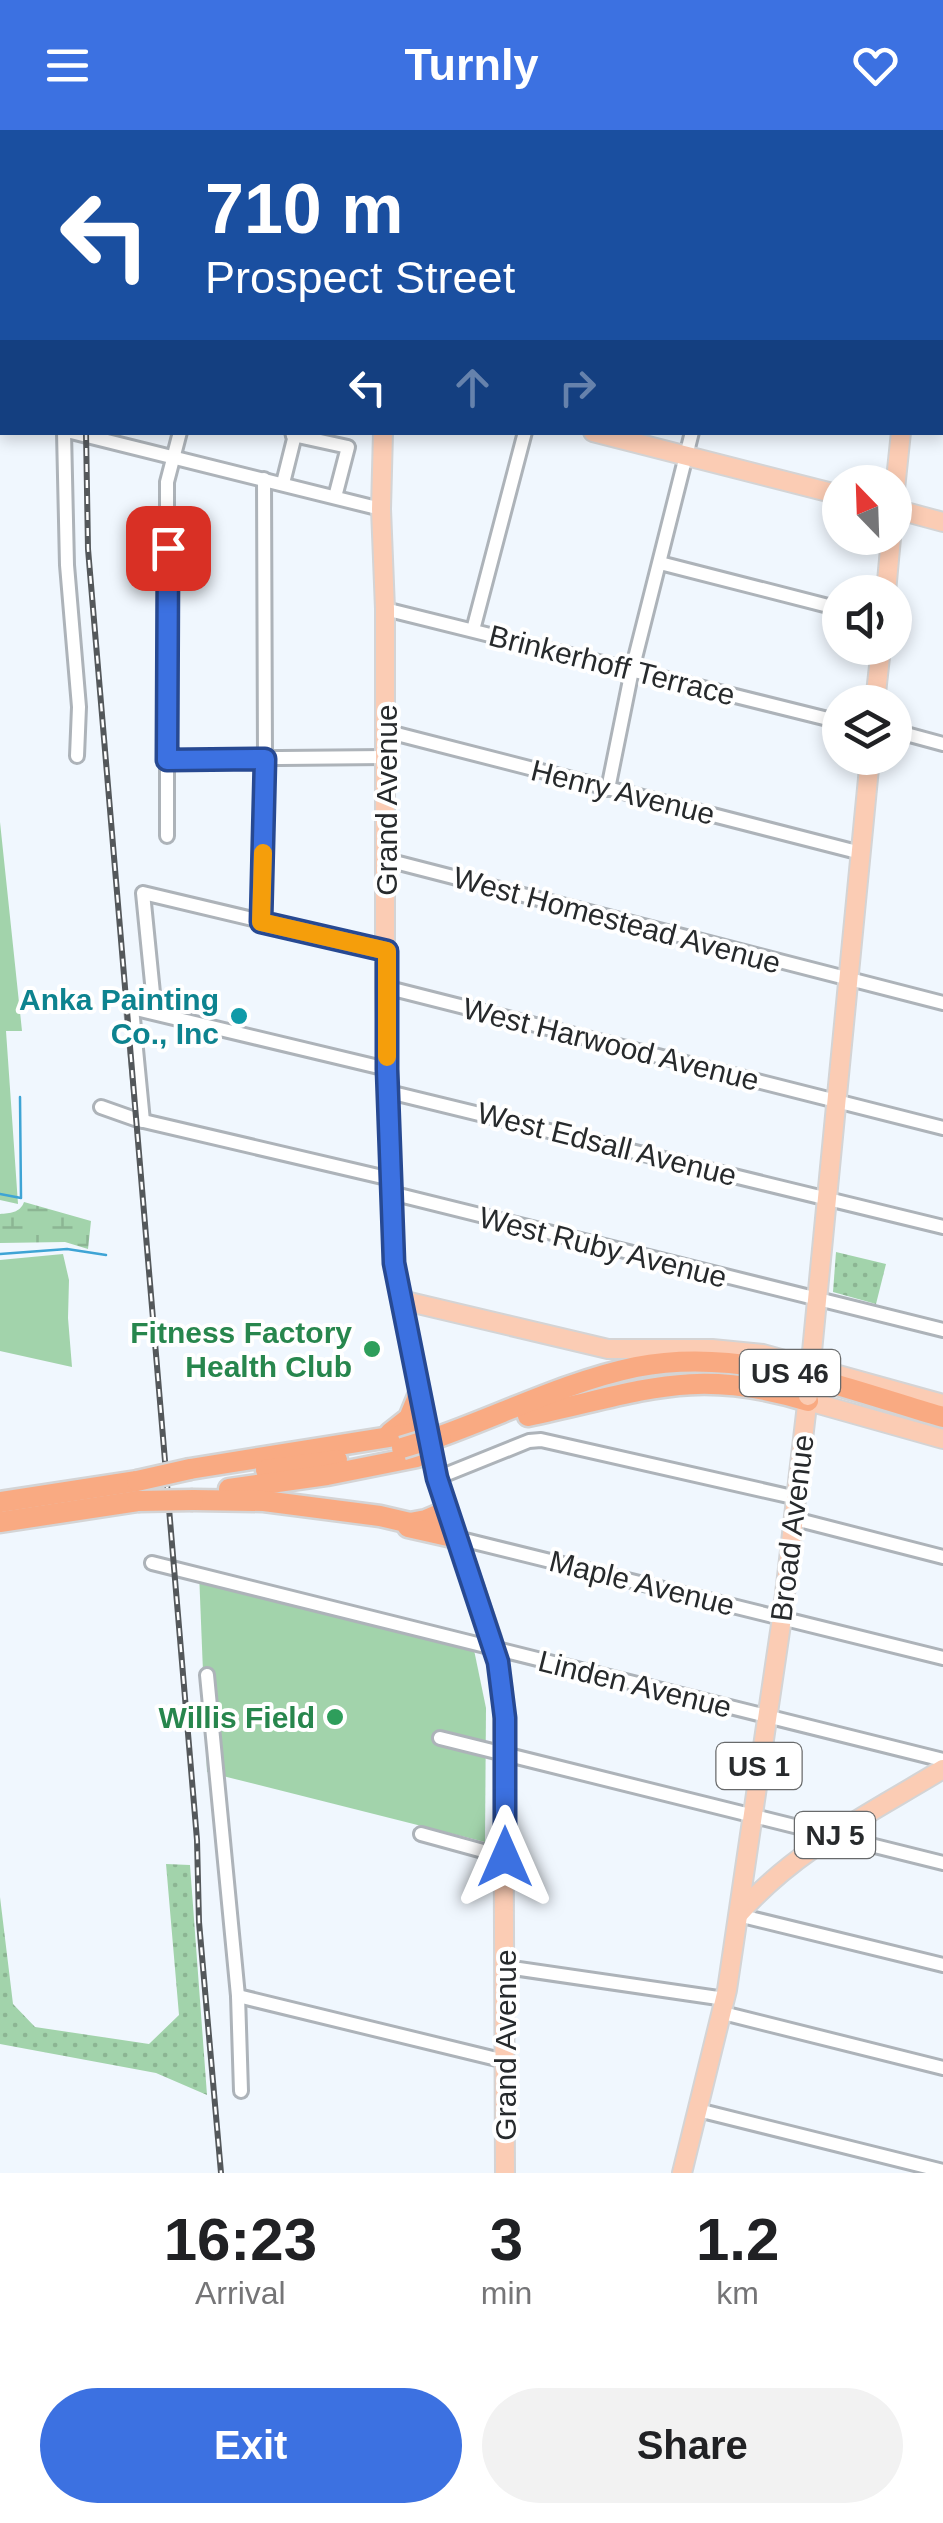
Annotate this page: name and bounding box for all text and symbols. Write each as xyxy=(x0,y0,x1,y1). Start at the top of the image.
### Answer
icon: menu xyxy=(40,38,95,93)
icon: heart xyxy=(848,38,903,93)
text: Turnly xyxy=(404,39,539,90)
icon: left xyxy=(40,170,170,300)
text: 710 m xyxy=(205,170,403,248)
text: Prospect Street xyxy=(205,252,515,303)
icon: left xyxy=(340,360,395,415)
icon: ahead xyxy=(445,360,500,415)
icon: right xyxy=(550,360,605,415)
north arrow xyxy=(822,465,912,555)
map controls xyxy=(822,465,912,775)
pin xyxy=(126,506,211,591)
icon: arrive xyxy=(141,521,196,576)
button: sound xyxy=(822,575,912,665)
street label: Brinkerhoff Terrace xyxy=(486,618,738,712)
button: layers xyxy=(822,685,912,775)
street label: Grand Avenue xyxy=(370,704,403,896)
street label: Henry Avenue xyxy=(528,753,718,831)
street label: West Homestead Avenue xyxy=(450,860,784,980)
place label: Anka Painting Co., Inc xyxy=(19,983,219,1050)
street label: West Harwood Avenue xyxy=(459,991,763,1097)
marker: Anka Painting Co., Inc xyxy=(228,1005,250,1027)
street label: West Edsall Avenue xyxy=(474,1096,740,1192)
street label: West Ruby Avenue xyxy=(476,1200,730,1294)
place label: Fitness Factory Health Club xyxy=(130,1316,352,1383)
marker: Fitness Factory Health Club xyxy=(361,1338,383,1360)
road number: US 46 xyxy=(740,1350,840,1396)
street label: Broad Avenue xyxy=(764,1433,820,1623)
street label: Maple Avenue xyxy=(546,1544,738,1622)
street label: Linden Avenue xyxy=(535,1644,735,1724)
place label: Willis Field xyxy=(159,1701,315,1734)
marker: Willis Field xyxy=(324,1706,346,1728)
road number: US 1 xyxy=(716,1743,802,1789)
position arrow xyxy=(453,1805,557,1909)
road number: NJ 5 xyxy=(795,1812,875,1858)
street label: Grand Avenue xyxy=(489,1949,522,2141)
text: 16:23 xyxy=(164,2206,317,2273)
text: 3 xyxy=(490,2206,523,2273)
text: 1.2 xyxy=(696,2206,779,2273)
text: Arrival xyxy=(195,2275,286,2311)
text: min xyxy=(481,2275,532,2311)
text: km xyxy=(716,2275,759,2311)
button: Exit xyxy=(40,2388,462,2503)
button: Share xyxy=(482,2388,903,2503)

